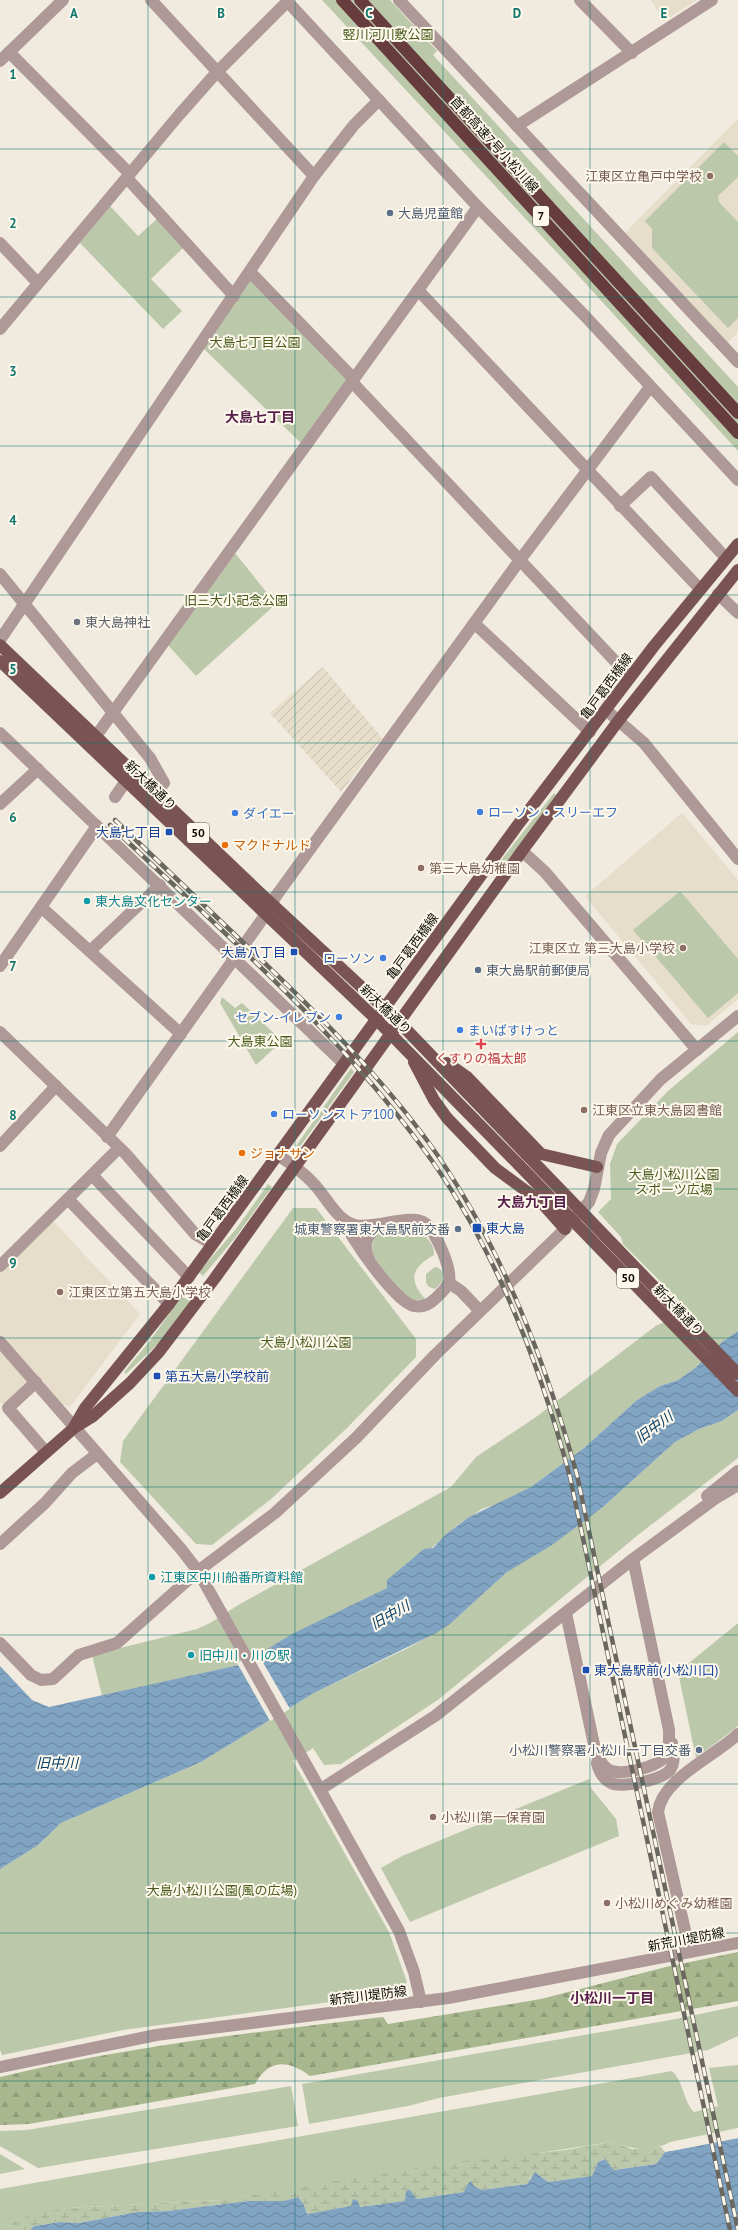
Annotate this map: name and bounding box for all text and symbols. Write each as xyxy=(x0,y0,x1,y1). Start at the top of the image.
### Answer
text: A xyxy=(70,5,78,22)
text: B xyxy=(217,5,225,22)
text: C xyxy=(365,5,373,22)
text: D xyxy=(513,5,521,22)
text: E xyxy=(661,5,668,22)
park label: 竪川河川敷公園 xyxy=(342,26,434,43)
text: 1 xyxy=(9,66,17,83)
street label: 首都高速7号小松川線 xyxy=(447,93,542,196)
place label: 江東区立亀戸中学校 xyxy=(585,168,702,185)
marker: 江東区立亀戸中学校 xyxy=(705,171,715,181)
place label: 大島児童館 xyxy=(398,205,463,222)
road number: 7 xyxy=(533,206,549,226)
marker: 大島児童館 xyxy=(385,208,395,218)
text: 2 xyxy=(9,215,17,232)
park label: 大島七丁目公園 xyxy=(209,334,301,351)
text: 3 xyxy=(9,363,17,380)
district label: 大島七丁目 xyxy=(225,408,295,426)
text: 4 xyxy=(9,512,17,529)
park label: 旧三大小記念公園 xyxy=(184,592,288,609)
place label: 東大島神社 xyxy=(85,614,150,631)
marker: 東大島神社 xyxy=(72,617,82,627)
street label: 亀戸葛西橋線 xyxy=(577,650,636,723)
text: 5 xyxy=(9,661,17,678)
street label: 新大橋通り xyxy=(121,757,180,814)
place label: ローソン・スリーエフ xyxy=(488,804,618,821)
place label: ダイエー xyxy=(243,805,295,822)
marker: ローソン・スリーエフ xyxy=(475,807,485,817)
marker: ダイエー xyxy=(230,808,240,818)
text: 6 xyxy=(9,809,17,826)
road number: 50 xyxy=(187,823,209,843)
place label: 大島七丁目 xyxy=(96,824,161,841)
marker: 大島七丁目 xyxy=(164,827,174,837)
place label: マクドナルド xyxy=(233,837,311,854)
marker: マクドナルド xyxy=(220,840,230,850)
place label: 第三大島幼稚園 xyxy=(429,860,520,877)
marker: 第三大島幼稚園 xyxy=(416,863,426,873)
place label: 東大島文化センター xyxy=(95,893,212,910)
marker: 東大島文化センター xyxy=(82,896,92,906)
street label: 亀戸葛西橋線 xyxy=(383,910,442,983)
place label: 江東区立 第三大島小学校 xyxy=(529,940,675,957)
marker: 江東区立 第三大島小学校 xyxy=(678,943,688,953)
place label: 大島八丁目 xyxy=(221,944,286,961)
marker: 大島八丁目 xyxy=(289,947,299,957)
place label: ローソン xyxy=(323,950,375,967)
marker: ローソン xyxy=(378,953,388,963)
text: 7 xyxy=(9,958,17,975)
place label: 東大島駅前郵便局 xyxy=(486,962,590,979)
marker: 東大島駅前郵便局 xyxy=(473,965,483,975)
street label: 新大橋通り xyxy=(356,981,415,1038)
place label: セブン-イレブン xyxy=(235,1009,331,1026)
marker: セブン-イレブン xyxy=(334,1012,344,1022)
place label: まいばすけっと xyxy=(468,1022,559,1039)
marker: まいばすけっと xyxy=(455,1025,465,1035)
park label: 大島東公園 xyxy=(227,1033,293,1050)
marker: くすりの福太郎 xyxy=(476,1039,486,1049)
place label: くすりの福太郎 xyxy=(435,1050,527,1067)
place label: 江東区立東大島図書館 xyxy=(592,1102,722,1119)
marker: 江東区立東大島図書館 xyxy=(579,1105,589,1115)
place label: ローソンストア100 xyxy=(282,1106,394,1123)
text: 8 xyxy=(9,1107,17,1124)
marker: ローソンストア100 xyxy=(269,1109,279,1119)
place label: ジョナサン xyxy=(250,1145,315,1162)
marker: ジョナサン xyxy=(237,1148,247,1158)
park label: 大島小松川公園 スポーツ広場 xyxy=(628,1166,720,1198)
street label: 亀戸葛西橋線 xyxy=(193,1172,252,1245)
district label: 大島九丁目 xyxy=(497,1193,567,1211)
place label: 東大島 xyxy=(486,1220,525,1237)
place label: 城東警察署東大島駅前交番 xyxy=(294,1221,450,1238)
marker: 東大島 xyxy=(471,1222,483,1234)
marker: 城東警察署東大島駅前交番 xyxy=(453,1224,463,1234)
text: 9 xyxy=(9,1255,17,1272)
road number: 50 xyxy=(617,1268,639,1288)
street label: 新大橋通り xyxy=(650,1281,707,1340)
place label: 江東区立第五大島小学校 xyxy=(68,1284,211,1301)
marker: 江東区立第五大島小学校 xyxy=(55,1287,65,1297)
park label: 大島小松川公園 xyxy=(260,1334,352,1351)
place label: 第五大島小学校前 xyxy=(165,1368,269,1385)
marker: 第五大島小学校前 xyxy=(152,1371,162,1381)
water label: 旧中川 xyxy=(632,1406,678,1447)
place label: 江東区中川船番所資料館 xyxy=(160,1569,303,1586)
marker: 江東区中川船番所資料館 xyxy=(147,1572,157,1582)
water label: 旧中川 xyxy=(367,1596,414,1633)
place label: 旧中川・川の駅 xyxy=(199,1647,290,1664)
marker: 旧中川・川の駅 xyxy=(186,1650,196,1660)
place label: 東大島駅前(小松川口) xyxy=(594,1662,718,1679)
marker: 東大島駅前(小松川口) xyxy=(581,1665,591,1675)
place label: 小松川警察署小松川一丁目交番 xyxy=(509,1742,691,1759)
marker: 小松川警察署小松川一丁目交番 xyxy=(694,1745,704,1755)
water label: 旧中川 xyxy=(36,1754,80,1772)
place label: 小松川第一保育園 xyxy=(441,1809,545,1826)
marker: 小松川第一保育園 xyxy=(428,1812,438,1822)
park label: 大島小松川公園(風の広場) xyxy=(147,1882,297,1899)
place label: 小松川めぐみ幼稚園 xyxy=(615,1895,732,1912)
marker: 小松川めぐみ幼稚園 xyxy=(602,1898,612,1908)
street label: 新荒川堤防線 xyxy=(646,1924,726,1955)
street label: 新荒川堤防線 xyxy=(328,1982,408,2009)
district label: 小松川一丁目 xyxy=(570,1989,654,2007)

